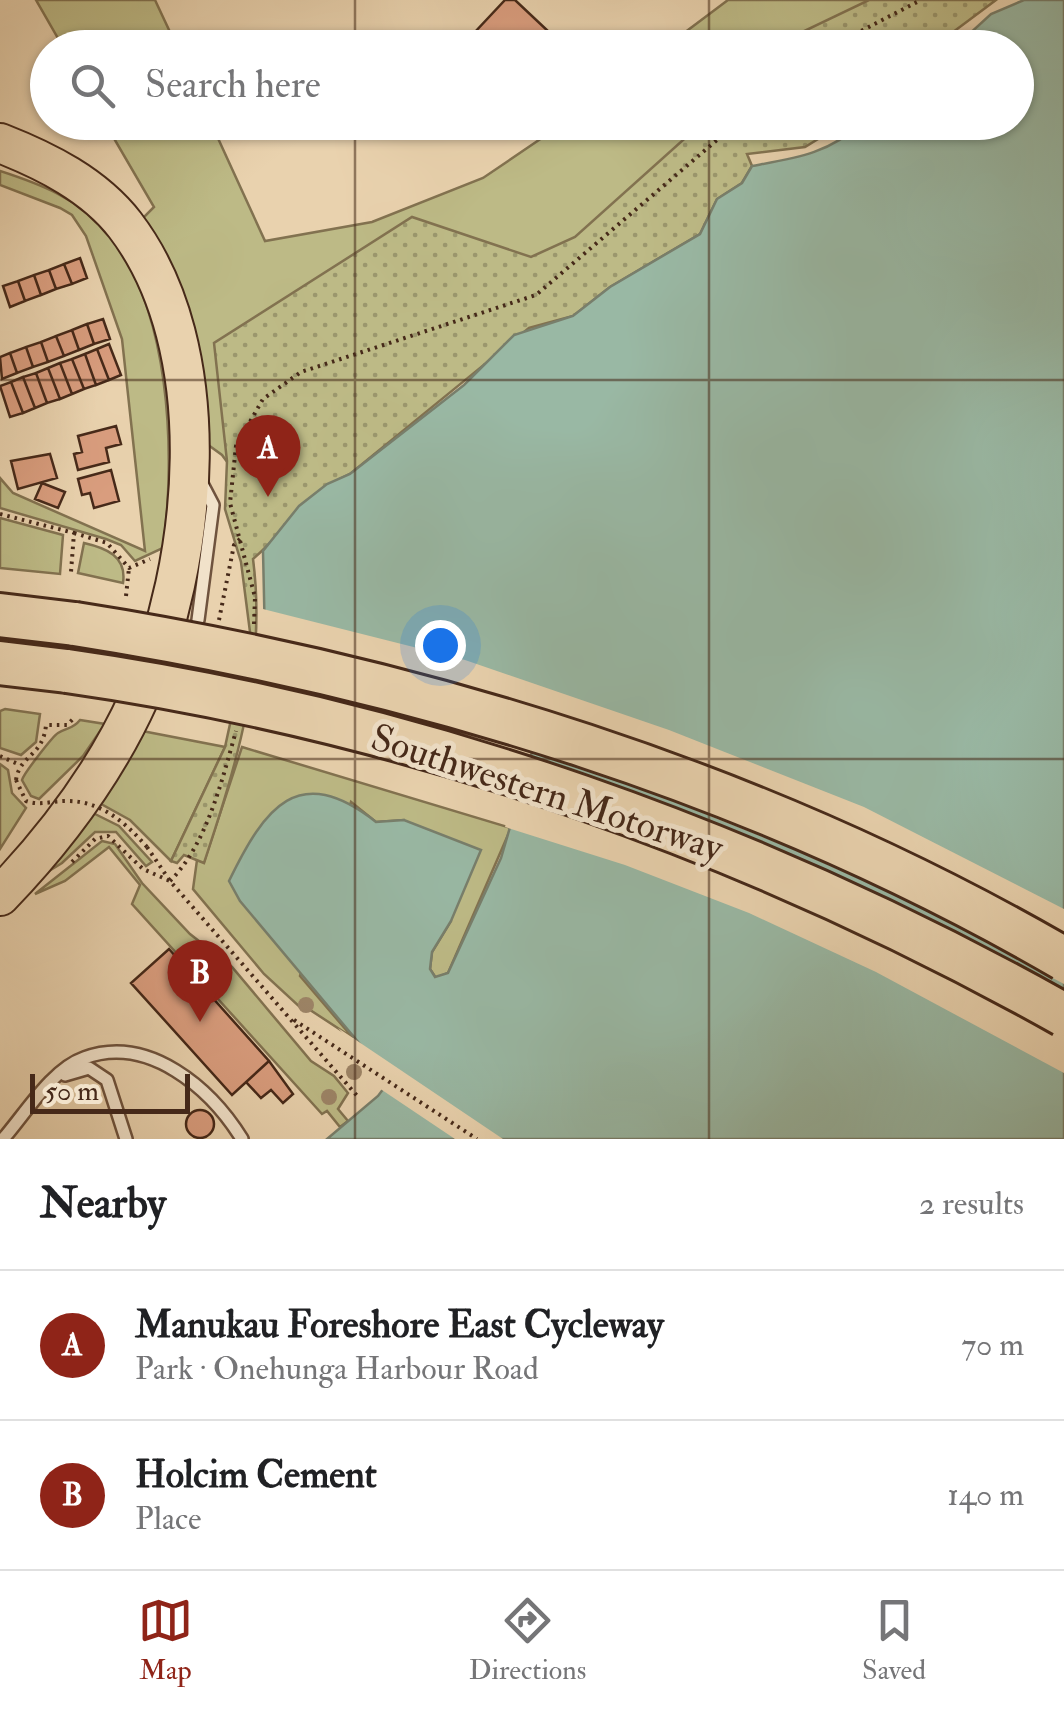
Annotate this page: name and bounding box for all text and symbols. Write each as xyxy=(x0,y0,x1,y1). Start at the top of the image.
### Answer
search box xyxy=(30,30,1034,140)
icon: search xyxy=(65,58,120,113)
text: Search here xyxy=(145,61,321,109)
pin: A xyxy=(236,414,300,497)
your location xyxy=(415,620,466,671)
street label: Southwestern Motorway xyxy=(365,713,730,873)
pin: B xyxy=(168,940,232,1022)
scale bar xyxy=(30,1069,190,1114)
text: 50 m xyxy=(45,1074,99,1109)
text: Nearby xyxy=(40,1178,166,1230)
text: 2 results xyxy=(919,1184,1024,1224)
text: Manukau Foreshore East Cycleway xyxy=(135,1301,664,1349)
text: A xyxy=(62,1325,83,1365)
text: 70 m xyxy=(961,1325,1024,1365)
text: Park · Onehunga Harbour Road xyxy=(135,1349,539,1389)
text: Holcim Cement xyxy=(135,1451,377,1499)
text: B xyxy=(62,1475,83,1515)
text: 140 m xyxy=(947,1475,1024,1515)
text: Place xyxy=(135,1499,201,1539)
tab: Map xyxy=(138,1593,193,1688)
tab: Directions xyxy=(469,1593,586,1688)
tab: Saved xyxy=(862,1593,926,1688)

